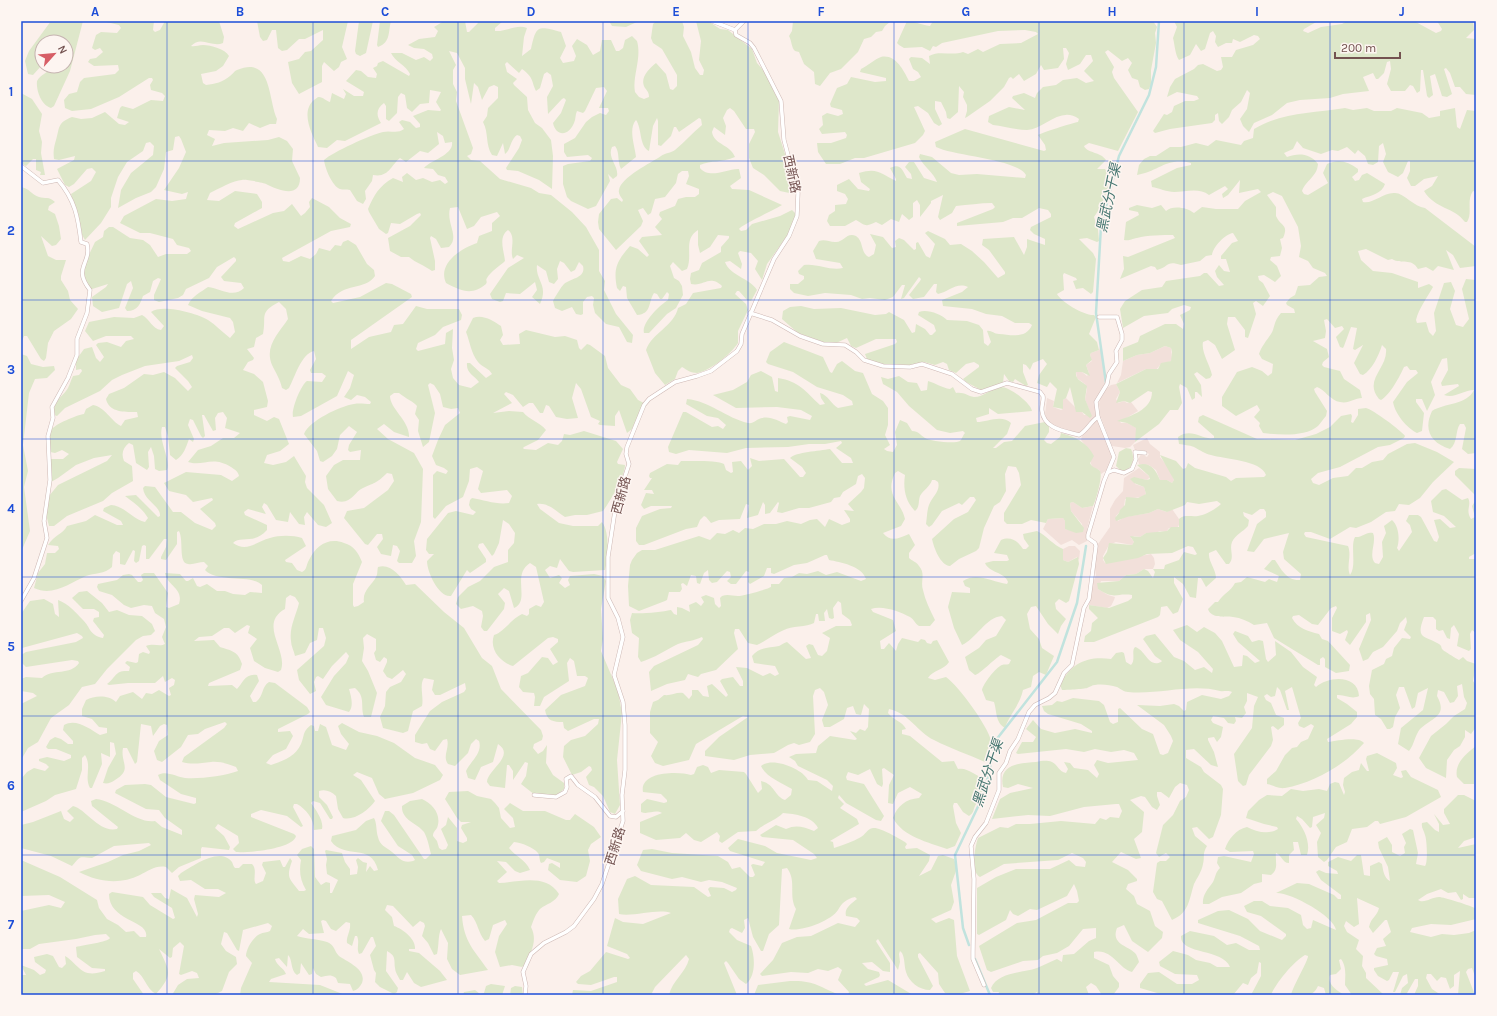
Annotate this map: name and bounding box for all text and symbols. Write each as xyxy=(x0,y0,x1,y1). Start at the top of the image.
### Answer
text: A xyxy=(91,4,99,19)
text: B xyxy=(236,4,244,19)
text: C xyxy=(381,4,389,19)
text: D xyxy=(527,4,536,19)
text: E xyxy=(672,4,680,19)
text: F xyxy=(817,4,825,19)
text: G xyxy=(962,4,970,19)
text: H xyxy=(1107,4,1117,19)
text: I xyxy=(1255,4,1259,19)
text: J xyxy=(1399,4,1405,19)
north arrow xyxy=(34,34,74,74)
scale bar xyxy=(1335,34,1400,60)
text: 200 m xyxy=(1341,41,1376,55)
text: N xyxy=(55,43,70,56)
text: 1 xyxy=(9,84,13,99)
street label: 西新路 xyxy=(781,153,803,195)
water label: 黑武分干渠 xyxy=(1093,160,1125,234)
text: 2 xyxy=(7,223,15,238)
text: 3 xyxy=(7,362,15,377)
street label: 西新路 xyxy=(609,474,633,516)
text: 4 xyxy=(7,501,15,516)
text: 5 xyxy=(7,639,15,654)
water label: 黑武分干渠 xyxy=(969,735,1008,809)
text: 6 xyxy=(7,778,15,793)
street label: 西新路 xyxy=(602,825,628,867)
text: 7 xyxy=(8,917,15,932)

